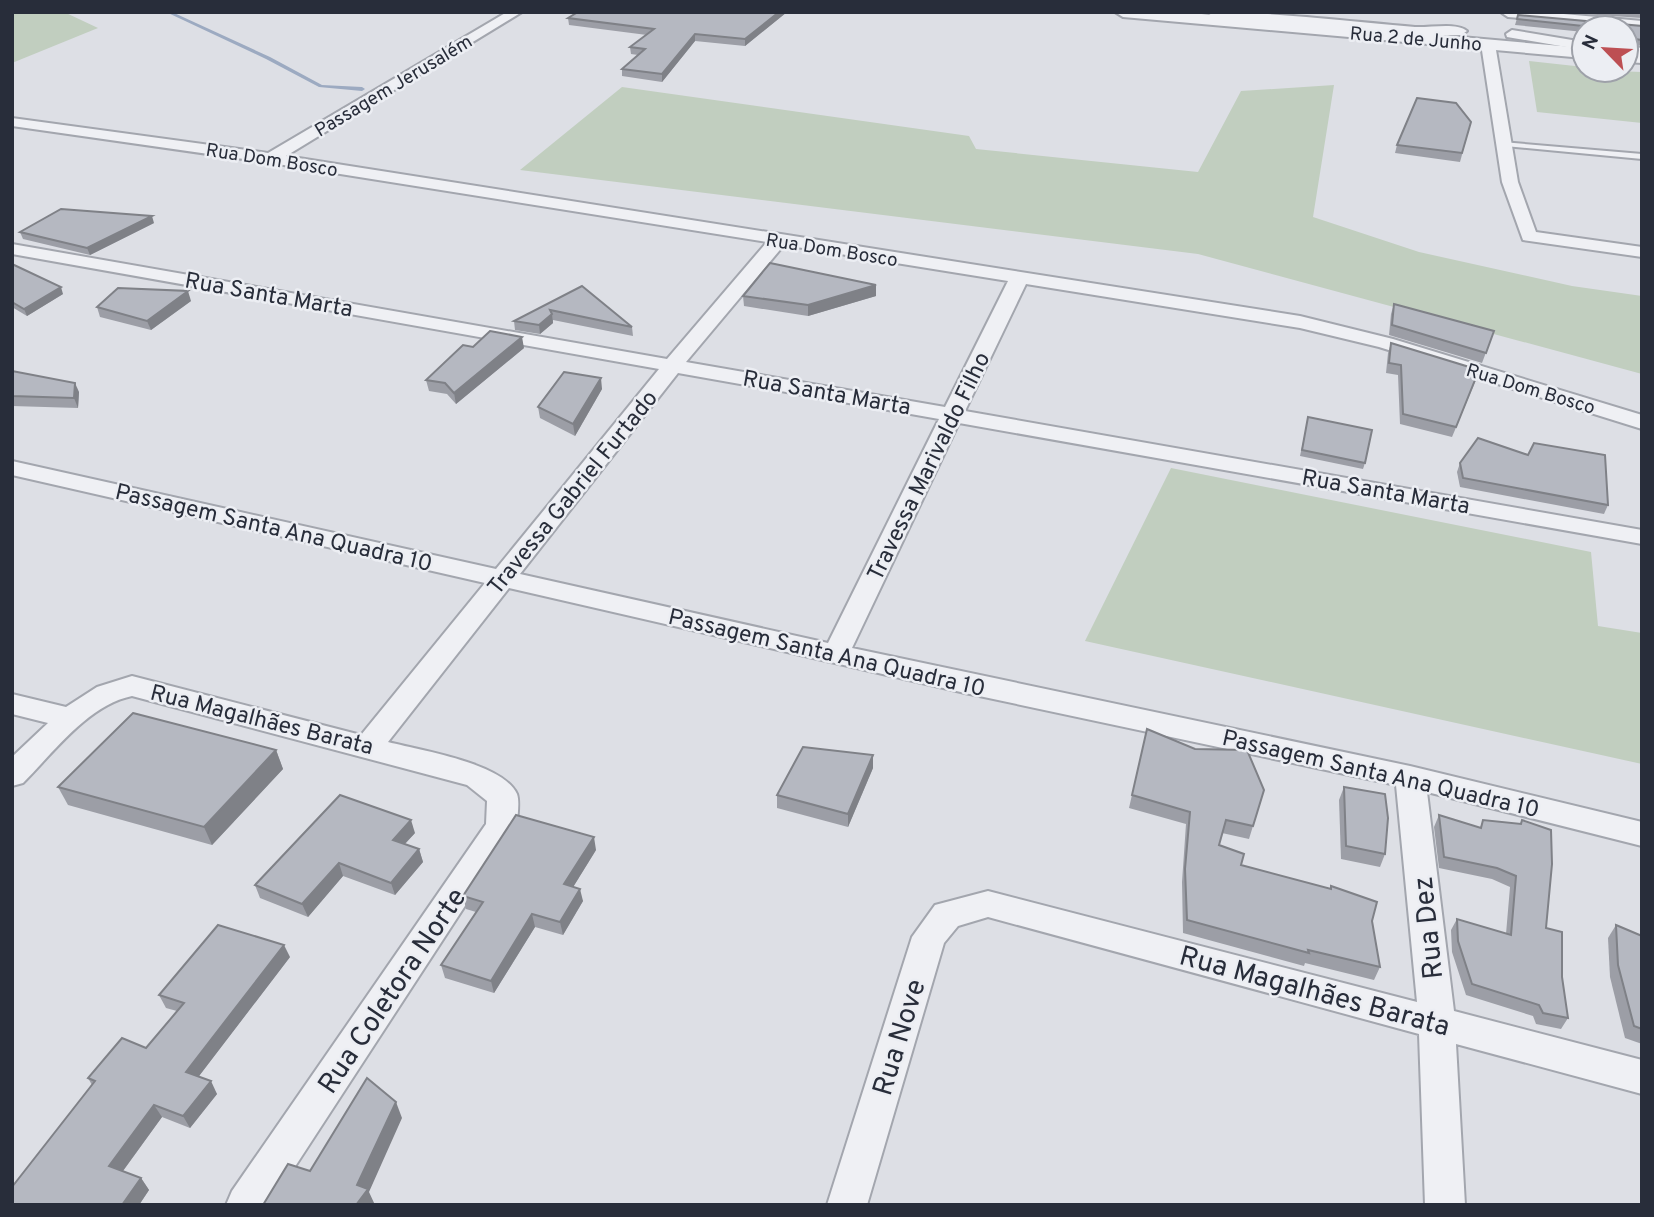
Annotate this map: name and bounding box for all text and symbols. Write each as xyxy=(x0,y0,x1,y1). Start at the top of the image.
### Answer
north arrow xyxy=(1570,14,1640,84)
street label: Rua 2 de Junho xyxy=(1349,22,1483,58)
street label: Passagem Jerusalém xyxy=(311,30,477,143)
text: N xyxy=(1578,31,1605,54)
street label: Rua Dom Bosco xyxy=(204,139,339,183)
street label: Rua Dom Bosco xyxy=(764,229,899,273)
street label: Rua Santa Marta xyxy=(182,267,355,326)
street label: Travessa Marivaldo Filho xyxy=(862,348,998,586)
street label: Rua Dom Bosco xyxy=(1463,359,1598,421)
street label: Rua Santa Marta xyxy=(740,365,913,424)
street label: Travessa Gabriel Furtado xyxy=(482,385,665,602)
street label: Rua Santa Marta xyxy=(1299,464,1472,523)
street label: Passagem Santa Ana Quadra 10 xyxy=(112,479,435,580)
street label: Passagem Santa Ana Quadra 10 xyxy=(665,604,988,705)
street label: Rua Magalhães Barata xyxy=(147,680,376,763)
street label: Passagem Santa Ana Quadra 10 xyxy=(1219,725,1542,826)
street label: Rua Dez xyxy=(1407,874,1453,981)
street label: Rua Coletora Norte xyxy=(311,882,476,1102)
street label: Rua Magalhães Barata xyxy=(1175,939,1453,1046)
street label: Rua Nove xyxy=(866,975,936,1101)

